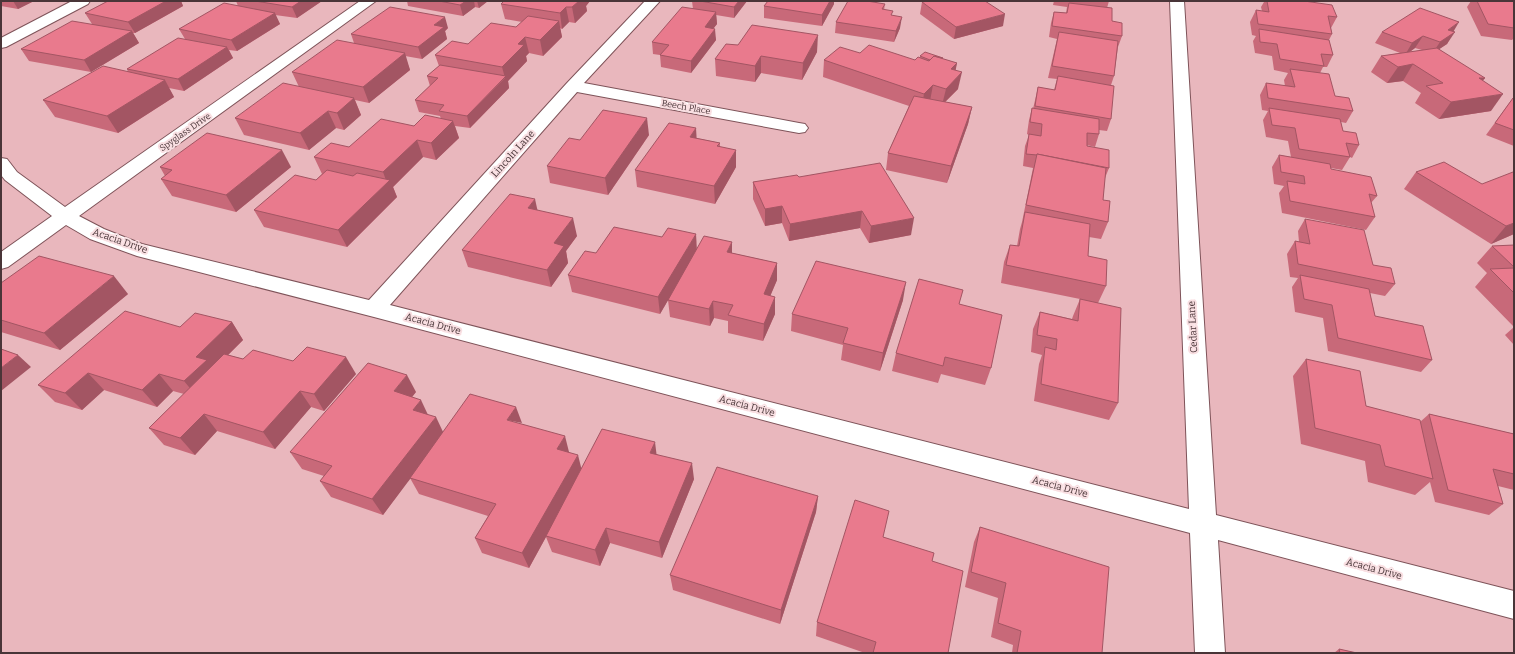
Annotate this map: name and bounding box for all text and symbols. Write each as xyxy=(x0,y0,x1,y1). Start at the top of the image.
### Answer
street label: Beech Place xyxy=(661,98,711,116)
street label: Spyglass Drive xyxy=(158,111,212,153)
street label: Lincoln Lane xyxy=(489,128,537,180)
street label: Acacia Drive xyxy=(91,226,149,256)
street label: Cedar Lane xyxy=(1186,301,1200,353)
street label: Acacia Drive xyxy=(404,311,462,337)
street label: Acacia Drive xyxy=(718,393,776,419)
street label: Acacia Drive xyxy=(1031,474,1089,500)
street label: Acacia Drive xyxy=(1345,556,1403,582)

